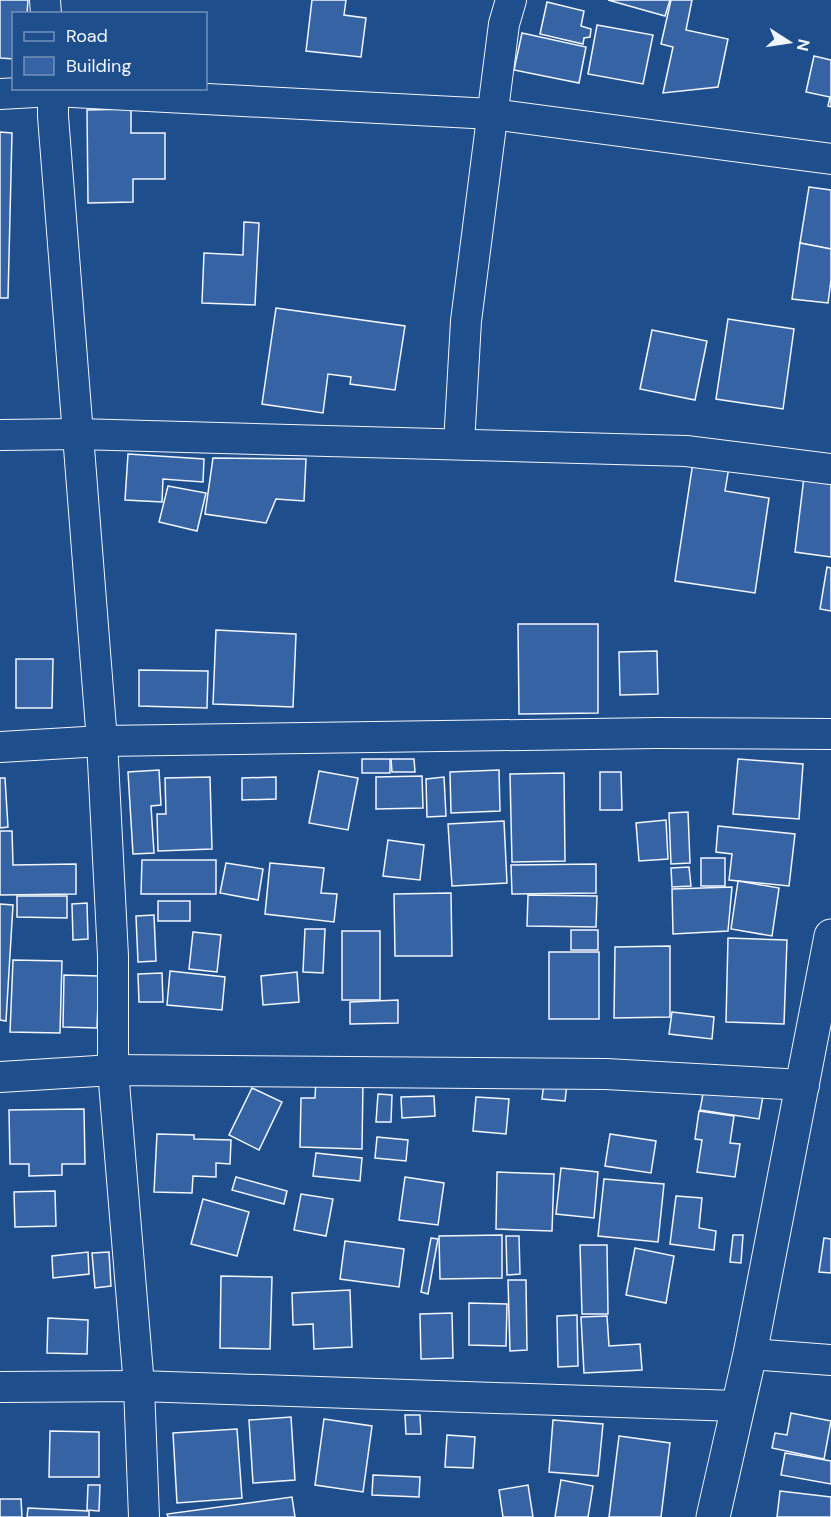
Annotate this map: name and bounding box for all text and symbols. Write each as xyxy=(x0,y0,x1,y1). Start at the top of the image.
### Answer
legend xyxy=(12,12,207,90)
north arrow xyxy=(759,12,819,72)
text: Road xyxy=(66,24,108,48)
text: N xyxy=(792,37,815,53)
text: Building xyxy=(66,54,131,78)

